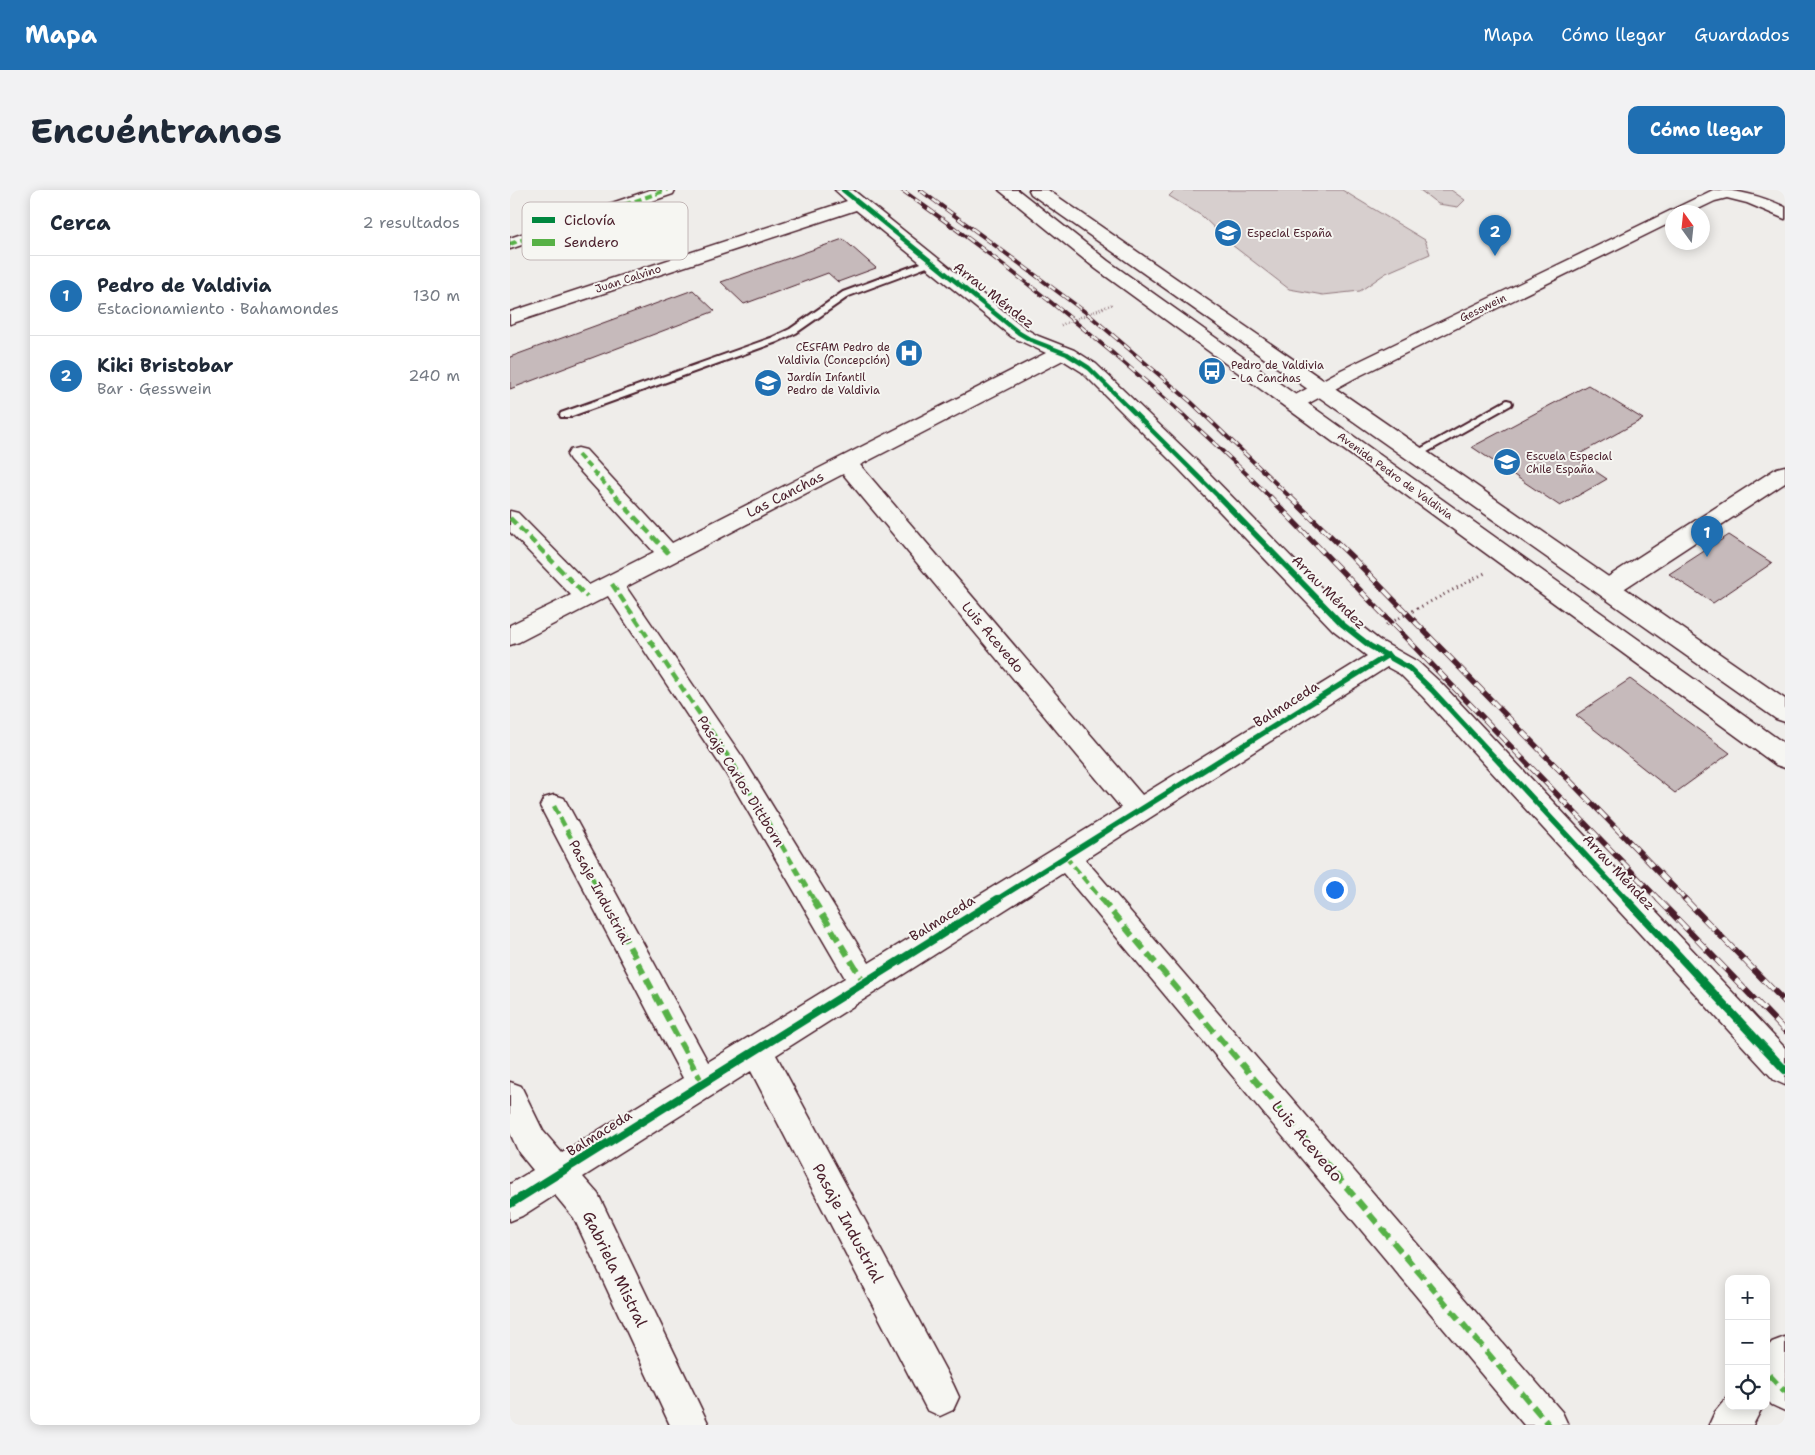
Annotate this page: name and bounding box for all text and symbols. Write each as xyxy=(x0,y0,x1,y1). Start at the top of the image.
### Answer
text: Mapa xyxy=(25,19,97,51)
text: Mapa xyxy=(1483,23,1533,47)
text: Cómo llegar xyxy=(1561,23,1666,47)
text: Guardados xyxy=(1694,23,1790,47)
button: Cómo llegar xyxy=(1628,106,1785,154)
text: Encuéntranos xyxy=(30,107,282,154)
legend xyxy=(522,202,688,260)
north arrow xyxy=(1665,205,1710,250)
text: Cerca xyxy=(50,209,111,237)
text: Ciclovía xyxy=(564,211,616,229)
text: 2 resultados xyxy=(362,212,460,233)
pin: 2 xyxy=(1479,215,1511,256)
school or university icon: Especial España xyxy=(1213,218,1243,248)
place label: Especial España xyxy=(1247,226,1332,241)
text: Sendero xyxy=(564,233,619,251)
street label: Arrau Méndez xyxy=(950,258,1038,332)
street label: Juan Calvino xyxy=(593,261,663,297)
text: Pedro de Valdivia xyxy=(97,273,272,298)
text: 1 xyxy=(62,285,70,306)
text: 130 m xyxy=(413,285,460,306)
street label: Gesswein xyxy=(1457,290,1509,326)
text: Estacionamiento · Bahamondes xyxy=(97,298,339,319)
hospital icon: CESFAM Pedro de Valdivia (Concepción) xyxy=(894,338,924,368)
place label: CESFAM Pedro de Valdivia (Concepción) xyxy=(778,340,890,368)
text: Kiki Bristobar xyxy=(97,353,233,378)
bus stop icon: Pedro de Valdivia - La Canchas xyxy=(1197,356,1227,386)
place label: Pedro de Valdivia - La Canchas xyxy=(1231,358,1324,386)
text: 2 xyxy=(60,365,72,386)
text: 240 m xyxy=(408,365,460,386)
school or university icon: Jardín Infantil Pedro de Valdivia xyxy=(753,368,783,398)
place label: Jardín Infantil Pedro de Valdivia xyxy=(787,370,880,398)
text: Bar · Gesswein xyxy=(97,378,212,399)
street label: Avenida Pedro de Valdivia xyxy=(1334,429,1456,523)
school or university icon: Escuela Especial Chile España xyxy=(1492,447,1522,477)
place label: Escuela Especial Chile España xyxy=(1526,449,1613,477)
street label: Las Canchas xyxy=(743,467,827,521)
pin: 1 xyxy=(1691,516,1723,557)
street label: Arrau Méndez xyxy=(1288,551,1370,633)
street label: Luis Acevedo xyxy=(958,598,1028,676)
street label: Balmaceda xyxy=(1250,677,1322,731)
street label: Pasaje Carlos Dittborn xyxy=(693,712,789,850)
street label: Arrau Méndez xyxy=(1579,830,1659,914)
street label: Pasaje Industrial xyxy=(565,837,635,948)
your location xyxy=(1322,877,1348,903)
street label: Balmaceda xyxy=(906,891,978,945)
street label: Luis Acevedo xyxy=(1267,1096,1347,1186)
street label: Balmaceda xyxy=(563,1106,635,1160)
street label: Pasaje Industrial xyxy=(808,1160,888,1286)
street label: Gabriela Mistral xyxy=(578,1207,652,1331)
map controls xyxy=(1725,1275,1770,1410)
button: + xyxy=(1725,1275,1770,1320)
button: − xyxy=(1725,1320,1770,1365)
button: locate xyxy=(1725,1365,1770,1410)

